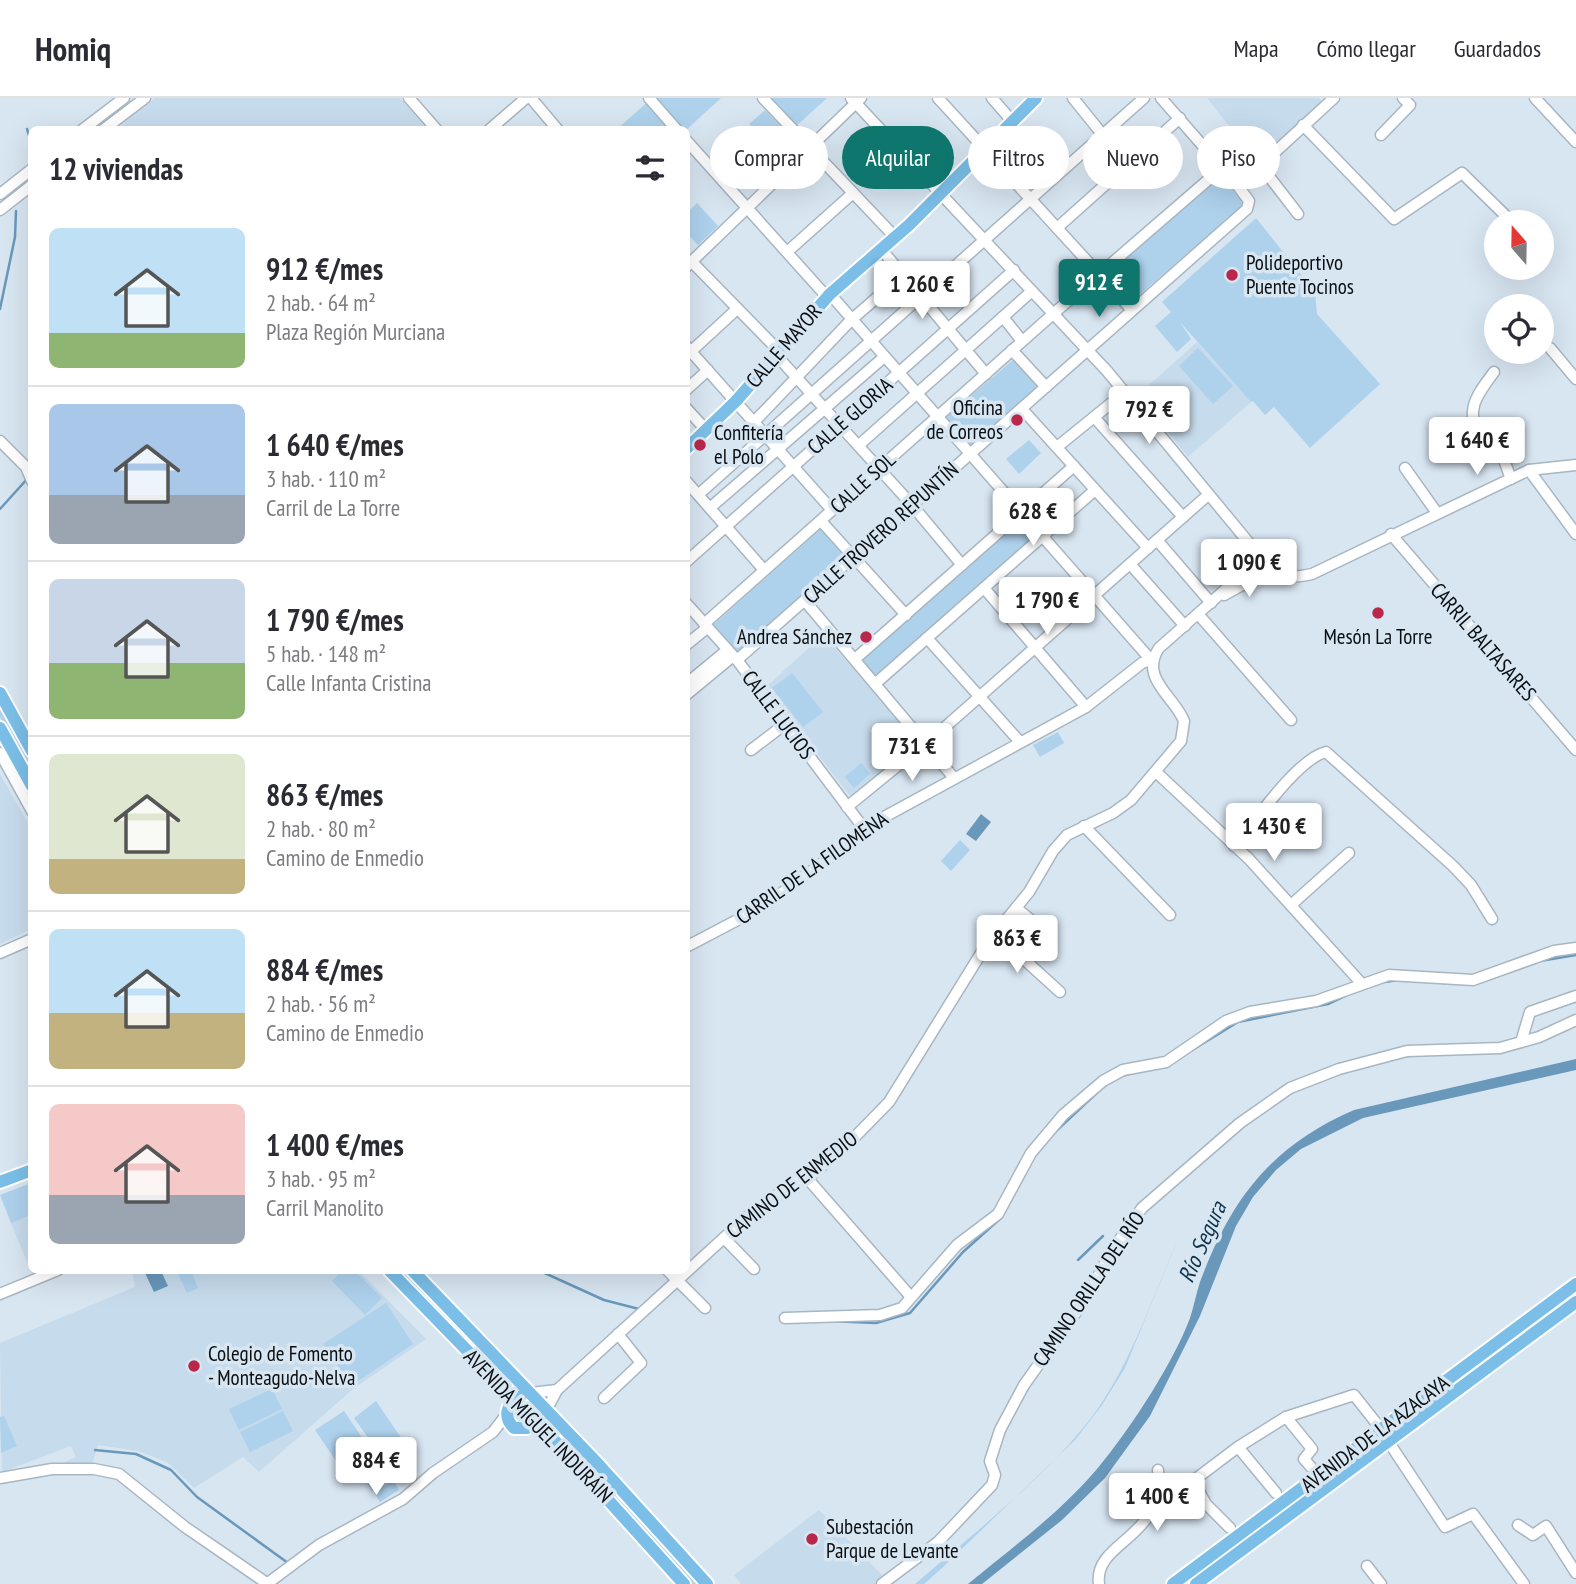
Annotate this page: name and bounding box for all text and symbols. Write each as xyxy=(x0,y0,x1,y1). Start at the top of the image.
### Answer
text: Homiq xyxy=(35,27,111,70)
text: Mapa xyxy=(1234,33,1279,64)
text: Cómo llegar xyxy=(1317,33,1416,64)
text: Guardados xyxy=(1454,33,1541,64)
chip: Comprar xyxy=(710,126,828,189)
chip: Alquilar xyxy=(842,126,954,189)
chip: Filtros xyxy=(968,126,1069,189)
chip: Nuevo xyxy=(1083,126,1183,189)
chip: Piso xyxy=(1197,126,1280,189)
text: 12 viviendas xyxy=(49,149,183,188)
icon: filters xyxy=(631,149,669,187)
north arrow xyxy=(1484,210,1554,280)
map controls xyxy=(1484,210,1554,364)
text: 912 €/mes xyxy=(266,249,383,288)
place label: Polideportivo Puente Tocinos xyxy=(1246,249,1354,300)
icon: home xyxy=(105,256,189,340)
pin: 912 € xyxy=(1050,260,1148,319)
pin: 1 260 € xyxy=(857,262,987,321)
text: 912 € xyxy=(1075,267,1123,296)
marker: Polideportivo Puente Tocinos xyxy=(1224,267,1240,283)
text: 1 260 € xyxy=(890,269,954,298)
text: 2 hab. · 64 m² xyxy=(266,288,376,317)
button: locate xyxy=(1484,294,1554,364)
street label: CALLE MAYOR xyxy=(740,298,827,393)
text: Plaza Región Murciana xyxy=(266,317,445,346)
street label: CALLE GLORIA xyxy=(801,371,898,460)
pin: 792 € xyxy=(1100,386,1198,446)
place label: Oficina de Correos xyxy=(926,394,1003,445)
text: 792 € xyxy=(1125,394,1173,423)
marker: Oficina de Correos xyxy=(1009,412,1025,428)
pin: 1 640 € xyxy=(1412,418,1542,477)
place label: Confitería el Polo xyxy=(714,419,784,470)
text: 1 640 €/mes xyxy=(266,425,404,464)
text: 1 640 € xyxy=(1445,425,1509,454)
icon: home xyxy=(105,432,189,516)
marker: Confitería el Polo xyxy=(692,437,708,453)
street label: CALLE SOL xyxy=(824,446,901,519)
street label: CALLE TROVERO REPUNTÍN xyxy=(797,456,964,610)
text: 3 hab. · 110 m² xyxy=(266,464,386,493)
pin: 628 € xyxy=(984,489,1082,548)
text: Carril de La Torre xyxy=(266,493,400,522)
text: 628 € xyxy=(1009,496,1057,525)
pin: 1 090 € xyxy=(1184,540,1314,599)
text: 1 090 € xyxy=(1217,547,1281,576)
street label: CARRIL BALTASARES xyxy=(1425,577,1542,706)
pin: 1 790 € xyxy=(982,578,1112,637)
text: 1 790 € xyxy=(1015,585,1079,614)
text: 1 790 €/mes xyxy=(266,600,404,639)
marker: Mesón La Torre xyxy=(1370,605,1386,621)
icon: home xyxy=(105,607,189,691)
place label: Andrea Sánchez xyxy=(737,623,852,650)
place label: Mesón La Torre xyxy=(1323,623,1433,650)
marker: Andrea Sánchez xyxy=(858,629,874,645)
text: 5 hab. · 148 m² xyxy=(266,639,386,668)
street label: CALLE LUCIOS xyxy=(736,665,821,765)
text: Calle Infanta Cristina xyxy=(266,668,432,697)
pin: 731 € xyxy=(863,724,961,783)
text: 731 € xyxy=(888,731,936,760)
text: 863 €/mes xyxy=(266,775,383,814)
icon: home xyxy=(105,782,189,866)
pin: 1 430 € xyxy=(1209,804,1339,863)
street label: CARRIL DE LA FILOMENA xyxy=(730,805,893,930)
text: 1 430 € xyxy=(1242,811,1306,840)
text: 2 hab. · 80 m² xyxy=(266,814,376,843)
text: Camino de Enmedio xyxy=(266,843,424,872)
pin: 863 € xyxy=(968,916,1066,975)
text: 863 € xyxy=(993,923,1041,952)
text: 884 €/mes xyxy=(266,950,383,989)
icon: home xyxy=(105,957,189,1041)
text: 2 hab. · 56 m² xyxy=(266,989,376,1018)
text: Camino de Enmedio xyxy=(266,1018,424,1047)
text: 1 400 €/mes xyxy=(266,1125,404,1164)
street label: CAMINO DE ENMEDIO xyxy=(721,1125,863,1244)
icon: home xyxy=(105,1132,189,1216)
text: 3 hab. · 95 m² xyxy=(266,1164,376,1193)
text: Carril Manolito xyxy=(266,1193,384,1222)
water label: Río Segura xyxy=(1171,1195,1233,1287)
street label: CAMINO ORILLA DEL RÍO xyxy=(1027,1206,1150,1371)
place label: Colegio de Fomento - Monteagudo-Nelva xyxy=(208,1340,355,1391)
street label: AVENIDA MIGUEL INDURÁIN xyxy=(458,1343,619,1508)
marker: Colegio de Fomento - Monteagudo-Nelva xyxy=(186,1358,202,1374)
street label: AVENIDA DE LA AZACAYA xyxy=(1295,1369,1454,1498)
pin: 884 € xyxy=(327,1438,425,1497)
text: 884 € xyxy=(352,1445,400,1474)
pin: 1 400 € xyxy=(1092,1474,1222,1533)
text: 1 400 € xyxy=(1125,1481,1189,1510)
place label: Subestación Parque de Levante xyxy=(826,1513,959,1564)
marker: Subestación Parque de Levante xyxy=(804,1531,820,1547)

